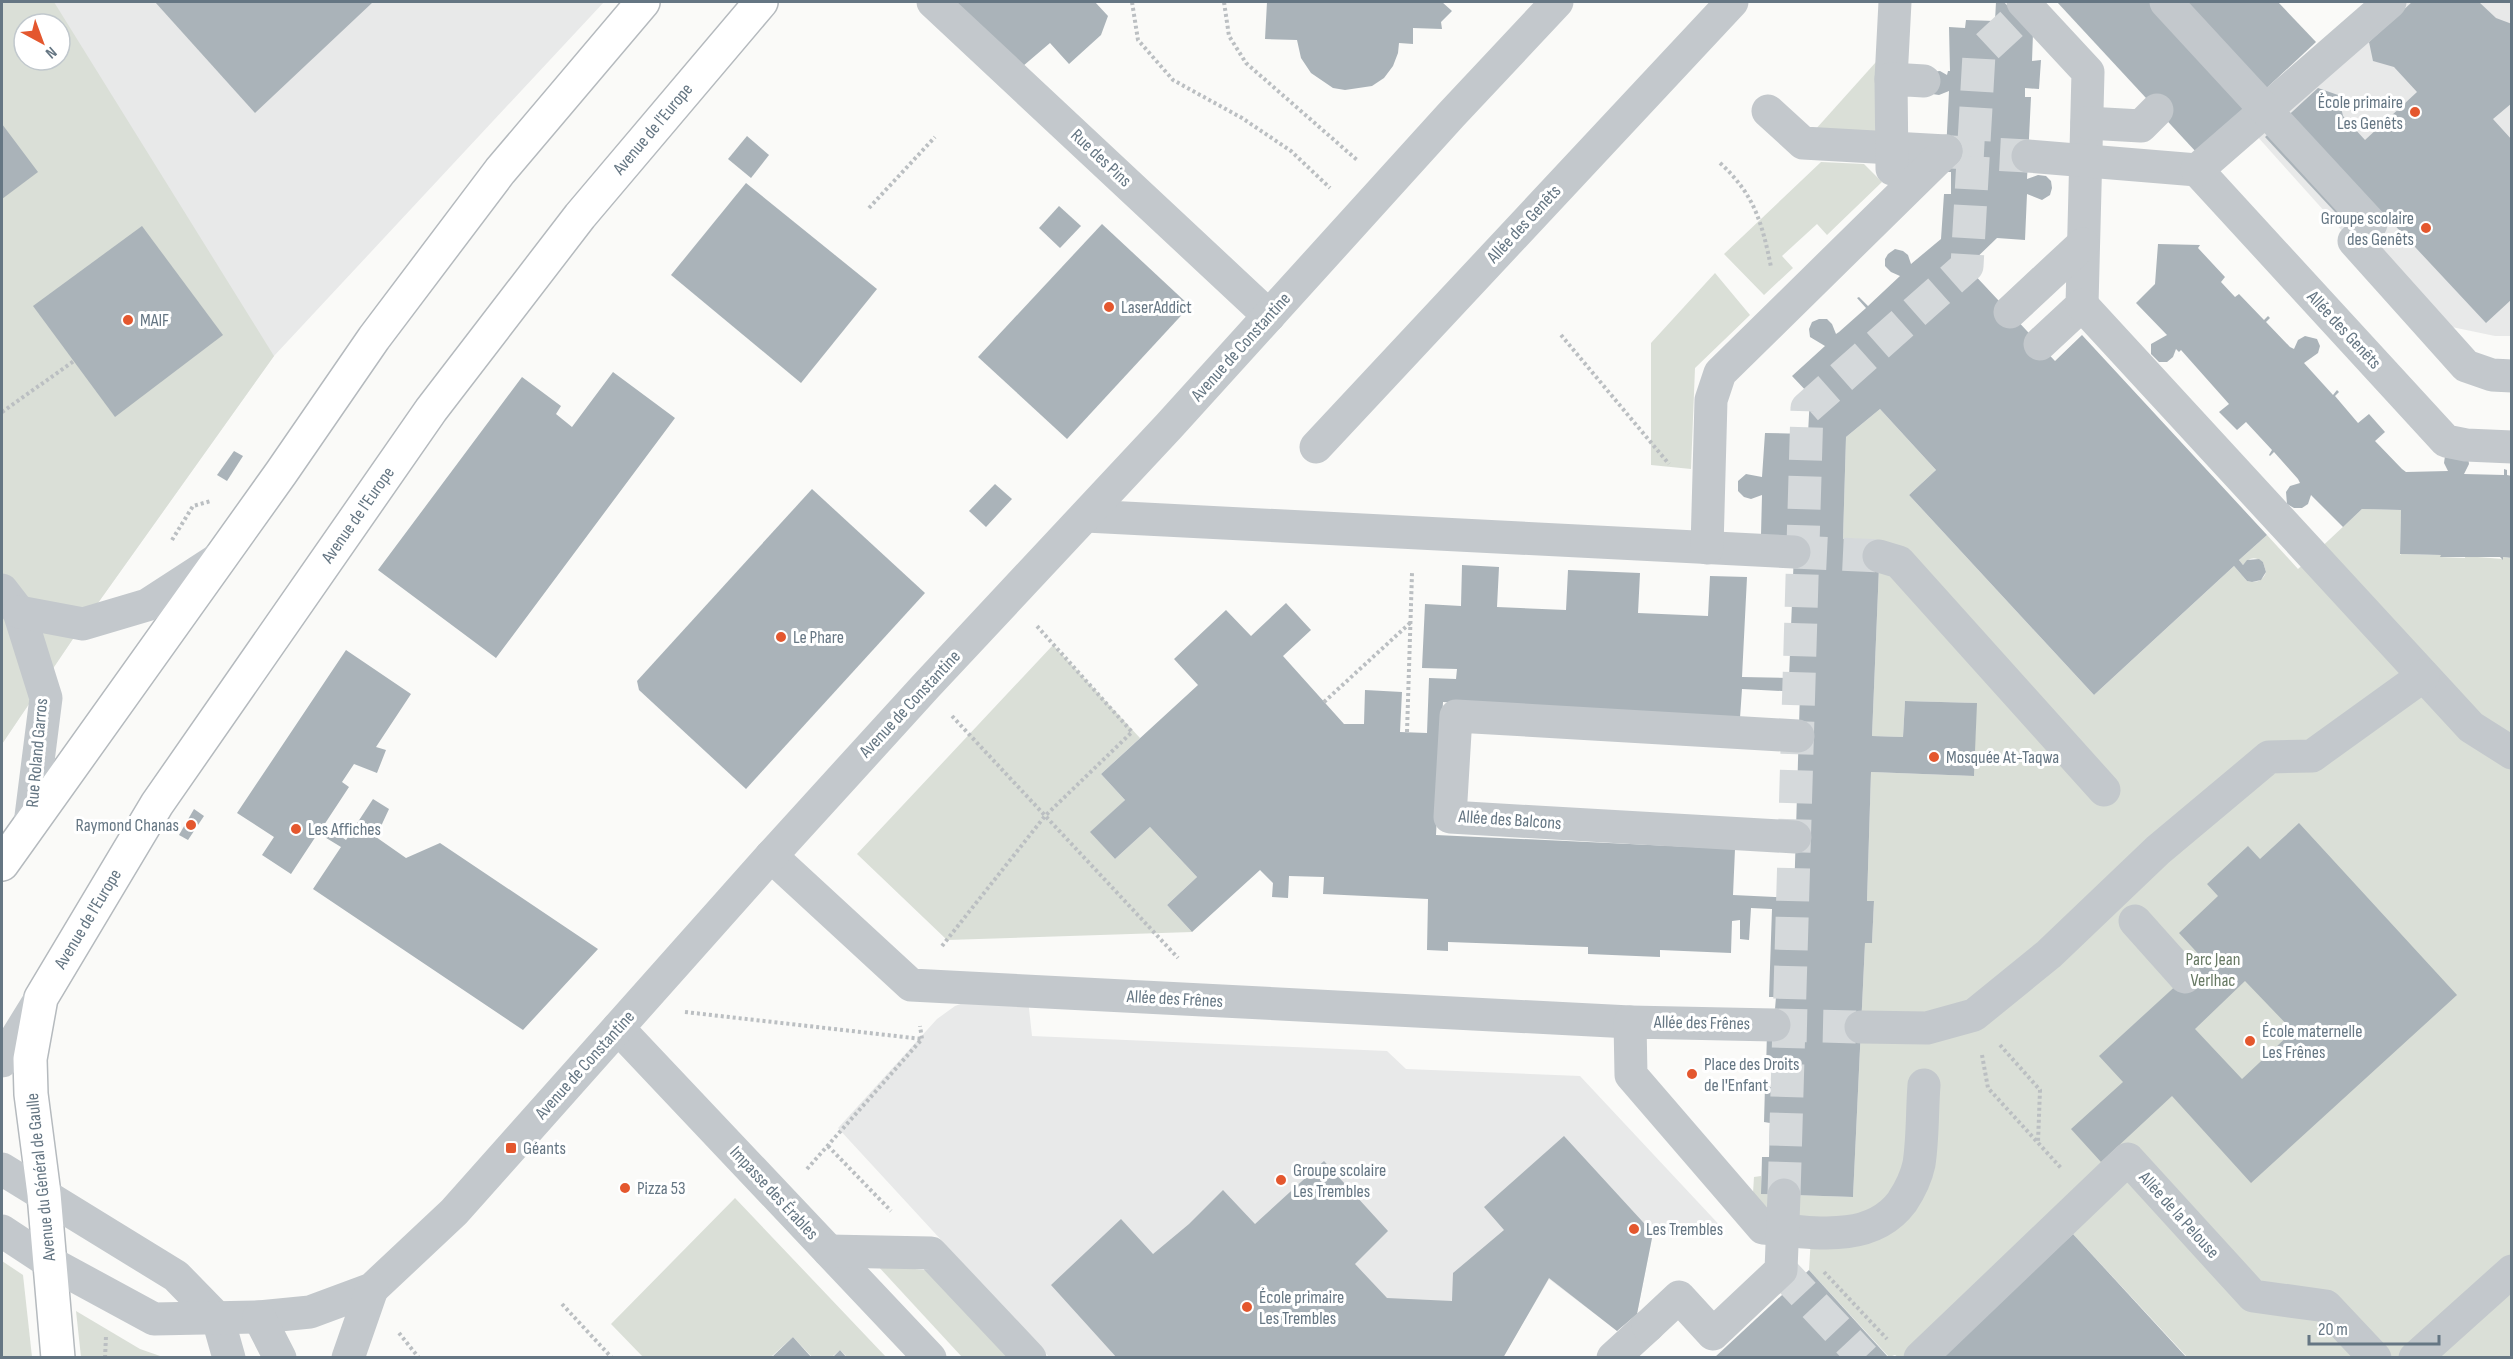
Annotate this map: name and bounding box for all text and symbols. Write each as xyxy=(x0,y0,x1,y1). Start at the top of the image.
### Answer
north arrow xyxy=(12,12,72,72)
text: N xyxy=(41,42,60,62)
street label: Avenue de l'Europe xyxy=(608,79,697,180)
place label: École primaire Les Genêts xyxy=(2318,92,2403,134)
marker: École primaire Les Genêts xyxy=(2408,105,2422,119)
street label: Rue des Pins xyxy=(1066,125,1136,191)
street label: Allée des Genêts xyxy=(1482,181,1565,268)
place label: Groupe scolaire des Genêts xyxy=(2321,208,2414,250)
marker: Groupe scolaire des Genêts xyxy=(2419,221,2433,235)
street label: Allée des Genêts xyxy=(2302,286,2385,373)
street label: Avenue de Constantine xyxy=(1186,288,1295,406)
place label: LaserAddict xyxy=(1121,297,1192,318)
marker: LaserAddict xyxy=(1102,300,1116,314)
place label: MAIF xyxy=(140,310,169,331)
marker: MAIF xyxy=(121,313,135,327)
street label: Avenue de l'Europe xyxy=(317,463,399,568)
place label: Le Phare xyxy=(793,627,844,648)
marker: Le Phare xyxy=(774,630,788,644)
street label: Avenue de Constantine xyxy=(854,646,965,763)
street label: Rue Roland Garros xyxy=(22,697,52,809)
place label: Mosquée At-Taqwa xyxy=(1946,747,2059,768)
marker: Mosquée At-Taqwa xyxy=(1927,750,1941,764)
street label: Allée des Balcons xyxy=(1457,806,1562,834)
place label: Raymond Chanas xyxy=(76,815,179,836)
marker: Raymond Chanas xyxy=(184,818,198,832)
place label: Les Affiches xyxy=(308,819,381,840)
marker: Les Affiches xyxy=(289,822,303,836)
street label: Avenue de l'Europe xyxy=(49,865,126,974)
park label: Parc Jean Verlhac xyxy=(2186,949,2240,991)
street label: Allée des Frênes xyxy=(1125,986,1224,1012)
street label: Avenue de Constantine xyxy=(530,1006,639,1124)
street label: Allée des Frênes xyxy=(1653,1012,1750,1034)
place label: École maternelle Les Frênes xyxy=(2262,1021,2362,1063)
marker: École maternelle Les Frênes xyxy=(2243,1034,2257,1048)
place label: Place des Droits de l'Enfant xyxy=(1704,1054,1800,1096)
marker: Place des Droits de l'Enfant xyxy=(1685,1067,1699,1081)
street label: Avenue du Général de Gaulle xyxy=(22,1092,60,1263)
place label: Géants xyxy=(523,1138,566,1159)
marker: Géants xyxy=(504,1141,518,1155)
street label: Impasse des Érables xyxy=(725,1142,823,1244)
place label: Groupe scolaire Les Trembles xyxy=(1293,1160,1386,1202)
street label: Allée de la Pelouse xyxy=(2134,1167,2223,1263)
marker: Groupe scolaire Les Trembles xyxy=(1274,1173,1288,1187)
place label: Pizza 53 xyxy=(637,1178,685,1199)
marker: Pizza 53 xyxy=(618,1181,632,1195)
place label: Les Trembles xyxy=(1646,1219,1723,1240)
marker: Les Trembles xyxy=(1627,1222,1641,1236)
place label: École primaire Les Trembles xyxy=(1259,1287,1344,1329)
marker: École primaire Les Trembles xyxy=(1240,1300,1254,1314)
scale bar xyxy=(2309,1308,2440,1346)
text: 20 m xyxy=(2318,1319,2348,1340)

